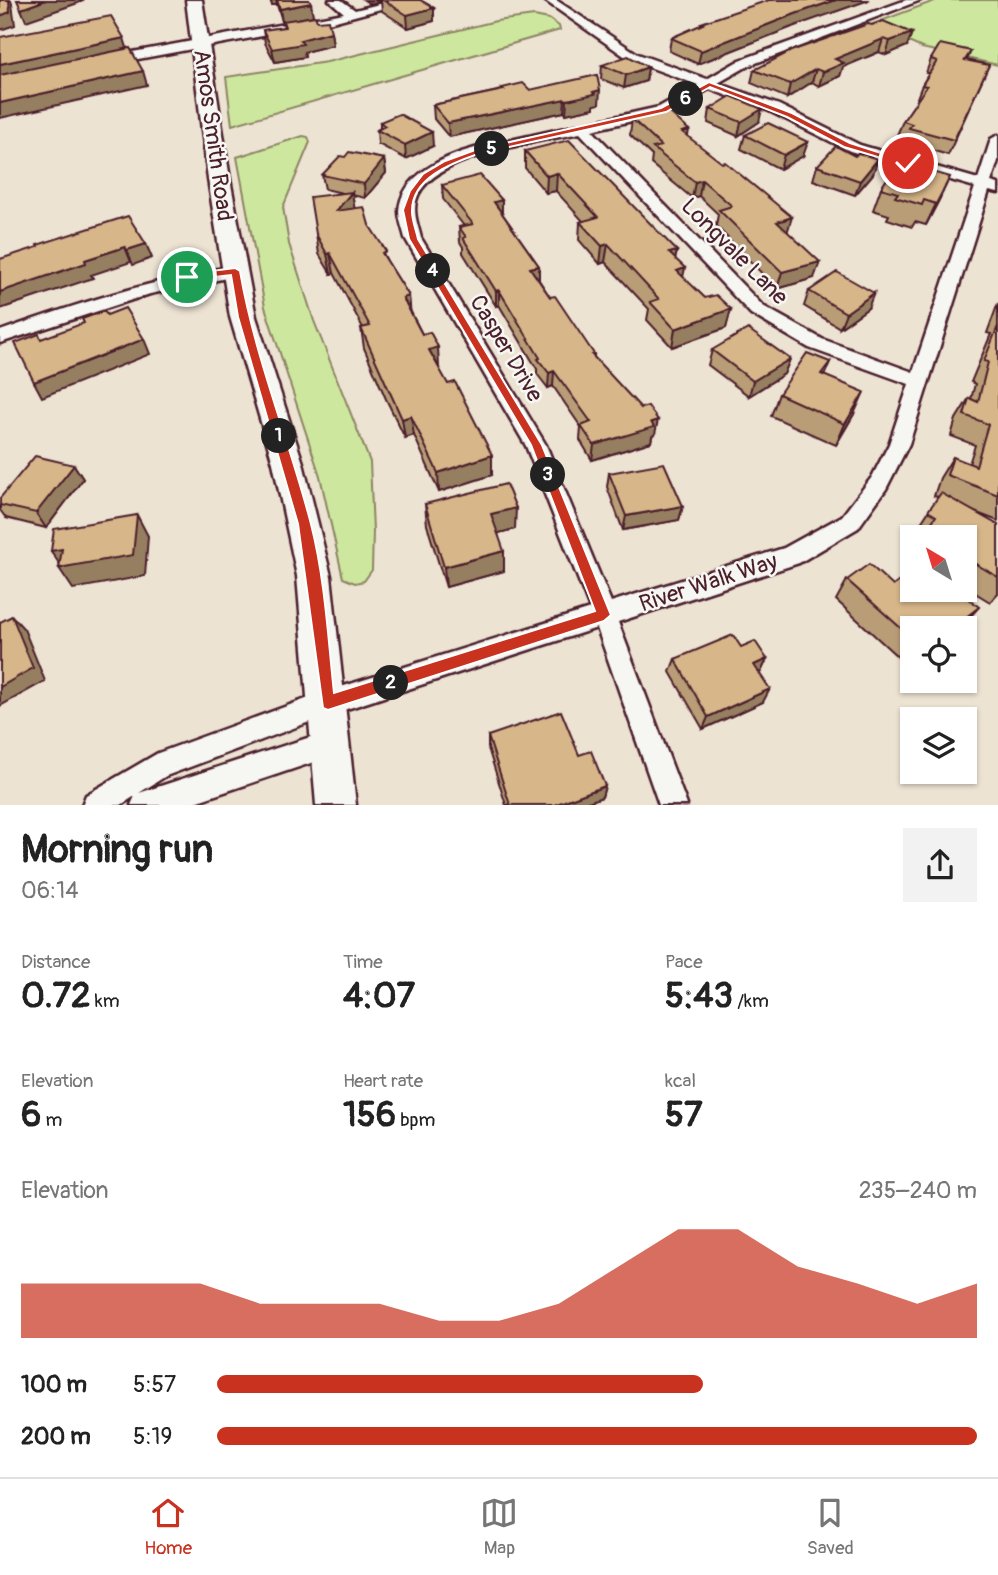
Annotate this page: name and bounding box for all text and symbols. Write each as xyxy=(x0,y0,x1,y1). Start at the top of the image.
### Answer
street label: Amos Smith Road xyxy=(187,47,240,223)
pin: 6 xyxy=(668,82,704,116)
text: 6 xyxy=(680,86,691,110)
pin: 5 xyxy=(475,132,510,166)
pin xyxy=(878,133,938,193)
text: 5 xyxy=(486,136,497,160)
icon: check xyxy=(889,144,927,182)
street label: Longvale Lane xyxy=(675,192,795,312)
pin xyxy=(157,247,217,307)
pin: 4 xyxy=(416,254,450,288)
icon: arrive xyxy=(168,258,206,296)
text: 4 xyxy=(427,258,438,282)
street label: Casper Drive xyxy=(463,290,550,408)
pin: 1 xyxy=(262,418,296,453)
text: 1 xyxy=(275,423,282,447)
pin: 3 xyxy=(530,458,566,492)
text: 3 xyxy=(542,462,553,486)
north arrow xyxy=(900,525,976,602)
map controls xyxy=(900,525,977,784)
street label: River Walk Way xyxy=(635,546,781,618)
button: locate xyxy=(900,616,977,693)
pin: 2 xyxy=(374,666,408,700)
text: 2 xyxy=(385,670,396,694)
button: layers xyxy=(900,707,977,784)
text: Morning run xyxy=(21,826,213,874)
button: share xyxy=(903,828,977,902)
text: 06:14 xyxy=(21,876,79,905)
text: Distance xyxy=(21,950,90,974)
text: Time xyxy=(343,950,383,974)
text: Pace xyxy=(665,950,703,974)
text: 0.72 xyxy=(21,974,91,1018)
text: 4:07 xyxy=(343,974,415,1018)
text: 5:43 xyxy=(665,974,733,1018)
text: km xyxy=(91,989,120,1013)
text: /km xyxy=(733,989,769,1013)
text: Elevation xyxy=(21,1069,93,1093)
text: Heart rate xyxy=(343,1069,423,1093)
text: kcal xyxy=(665,1069,696,1093)
text: 6 xyxy=(21,1093,41,1137)
text: 156 xyxy=(343,1093,396,1137)
text: 57 xyxy=(665,1093,703,1137)
text: m xyxy=(41,1108,62,1132)
text: bpm xyxy=(396,1108,435,1132)
text: Elevation xyxy=(21,1176,109,1205)
text: 235–240 m xyxy=(859,1176,977,1205)
text: 100 m xyxy=(21,1370,87,1399)
text: 5:57 xyxy=(133,1370,176,1399)
text: 200 m xyxy=(21,1422,91,1451)
text: 5:19 xyxy=(133,1422,172,1451)
tab: Home xyxy=(144,1494,192,1560)
tab: Map xyxy=(480,1494,518,1560)
tab: Saved xyxy=(807,1494,854,1560)

